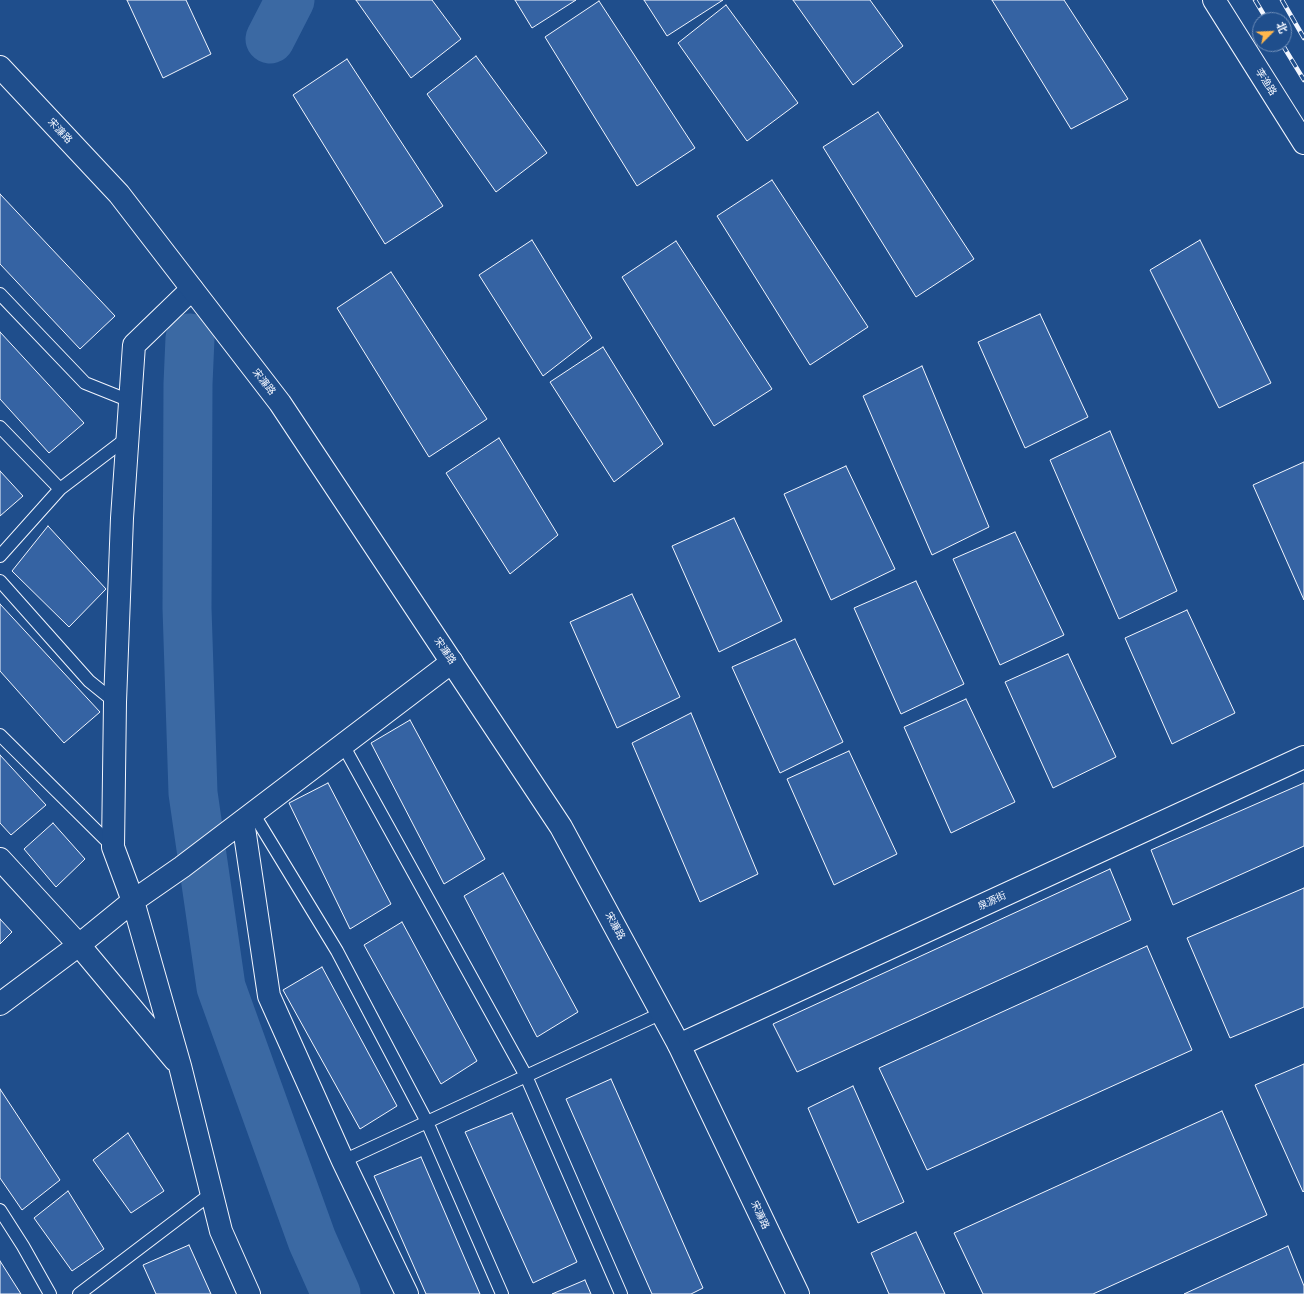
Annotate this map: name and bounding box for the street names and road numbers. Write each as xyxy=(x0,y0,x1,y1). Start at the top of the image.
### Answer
street label: 李渔路 xyxy=(1253,66,1279,98)
street label: 宋濂路 xyxy=(45,116,75,146)
street label: 宋濂路 xyxy=(250,366,278,398)
street label: 宋濂路 xyxy=(432,635,458,667)
street label: 泉源街 xyxy=(976,889,1008,913)
street label: 宋濂路 xyxy=(603,910,627,942)
street label: 宋濂路 xyxy=(748,1199,772,1231)

